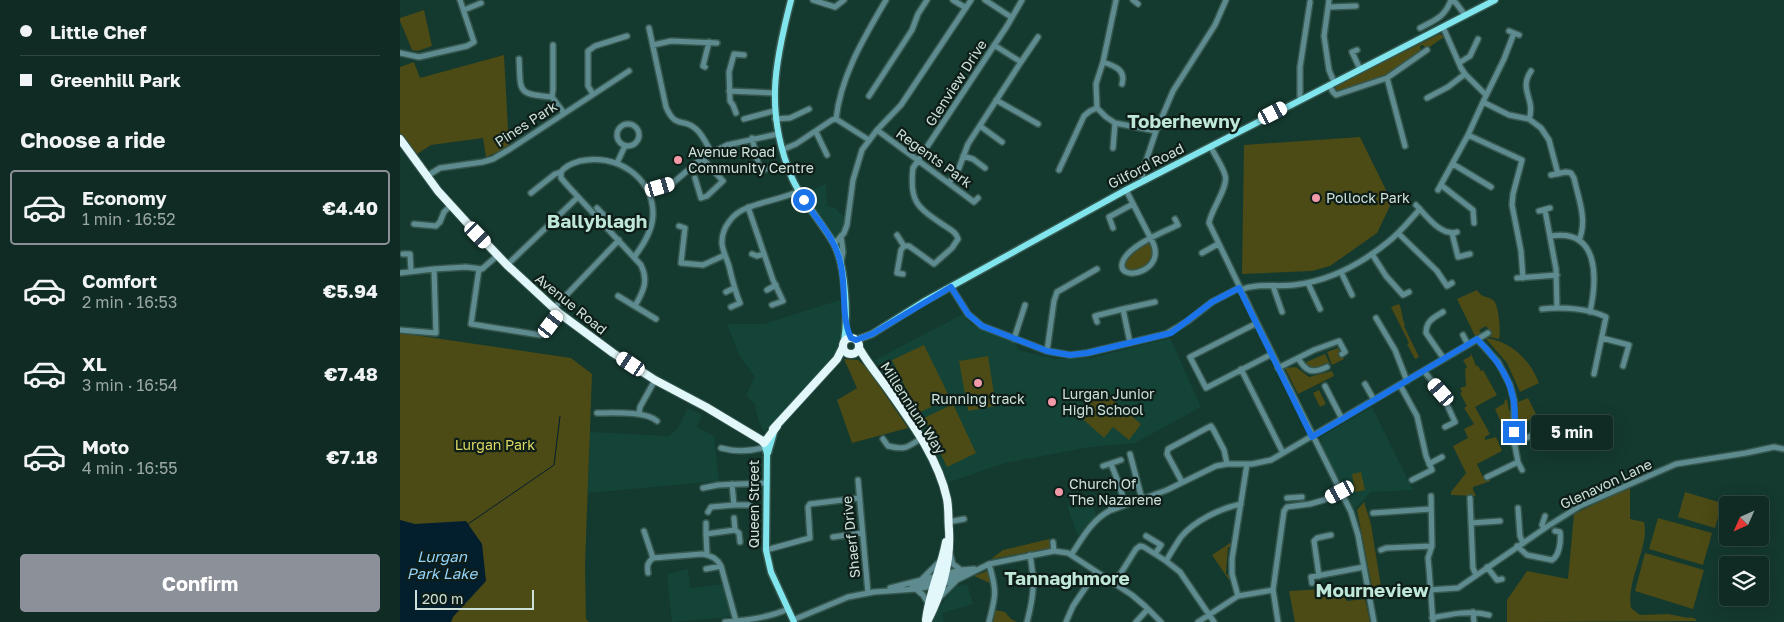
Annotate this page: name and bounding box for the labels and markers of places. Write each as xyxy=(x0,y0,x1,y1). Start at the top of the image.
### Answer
place label: Avenue Road Community Centre xyxy=(688,143,814,176)
marker: Avenue Road Community Centre xyxy=(672,154,684,166)
place label: Pollock Park xyxy=(1326,189,1410,206)
marker: Pollock Park xyxy=(1310,192,1322,204)
marker: Running track xyxy=(972,377,984,389)
place label: Lurgan Junior High School xyxy=(1062,385,1155,418)
place label: Running track xyxy=(931,390,1025,407)
marker: Lurgan Junior High School xyxy=(1046,396,1058,408)
place label: Church Of The Nazarene xyxy=(1069,475,1162,508)
marker: Church Of The Nazarene xyxy=(1053,486,1065,498)

